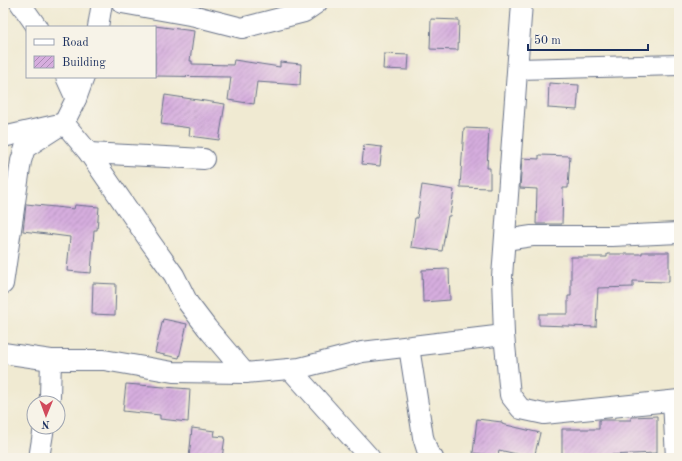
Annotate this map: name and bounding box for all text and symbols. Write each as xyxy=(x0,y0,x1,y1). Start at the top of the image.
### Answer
legend xyxy=(26,26,156,78)
scale bar xyxy=(528,26,648,52)
text: 50 m xyxy=(534,34,561,47)
text: Road xyxy=(62,37,89,49)
text: Building xyxy=(62,57,106,69)
north arrow xyxy=(26,395,66,435)
text: N xyxy=(41,418,50,429)

